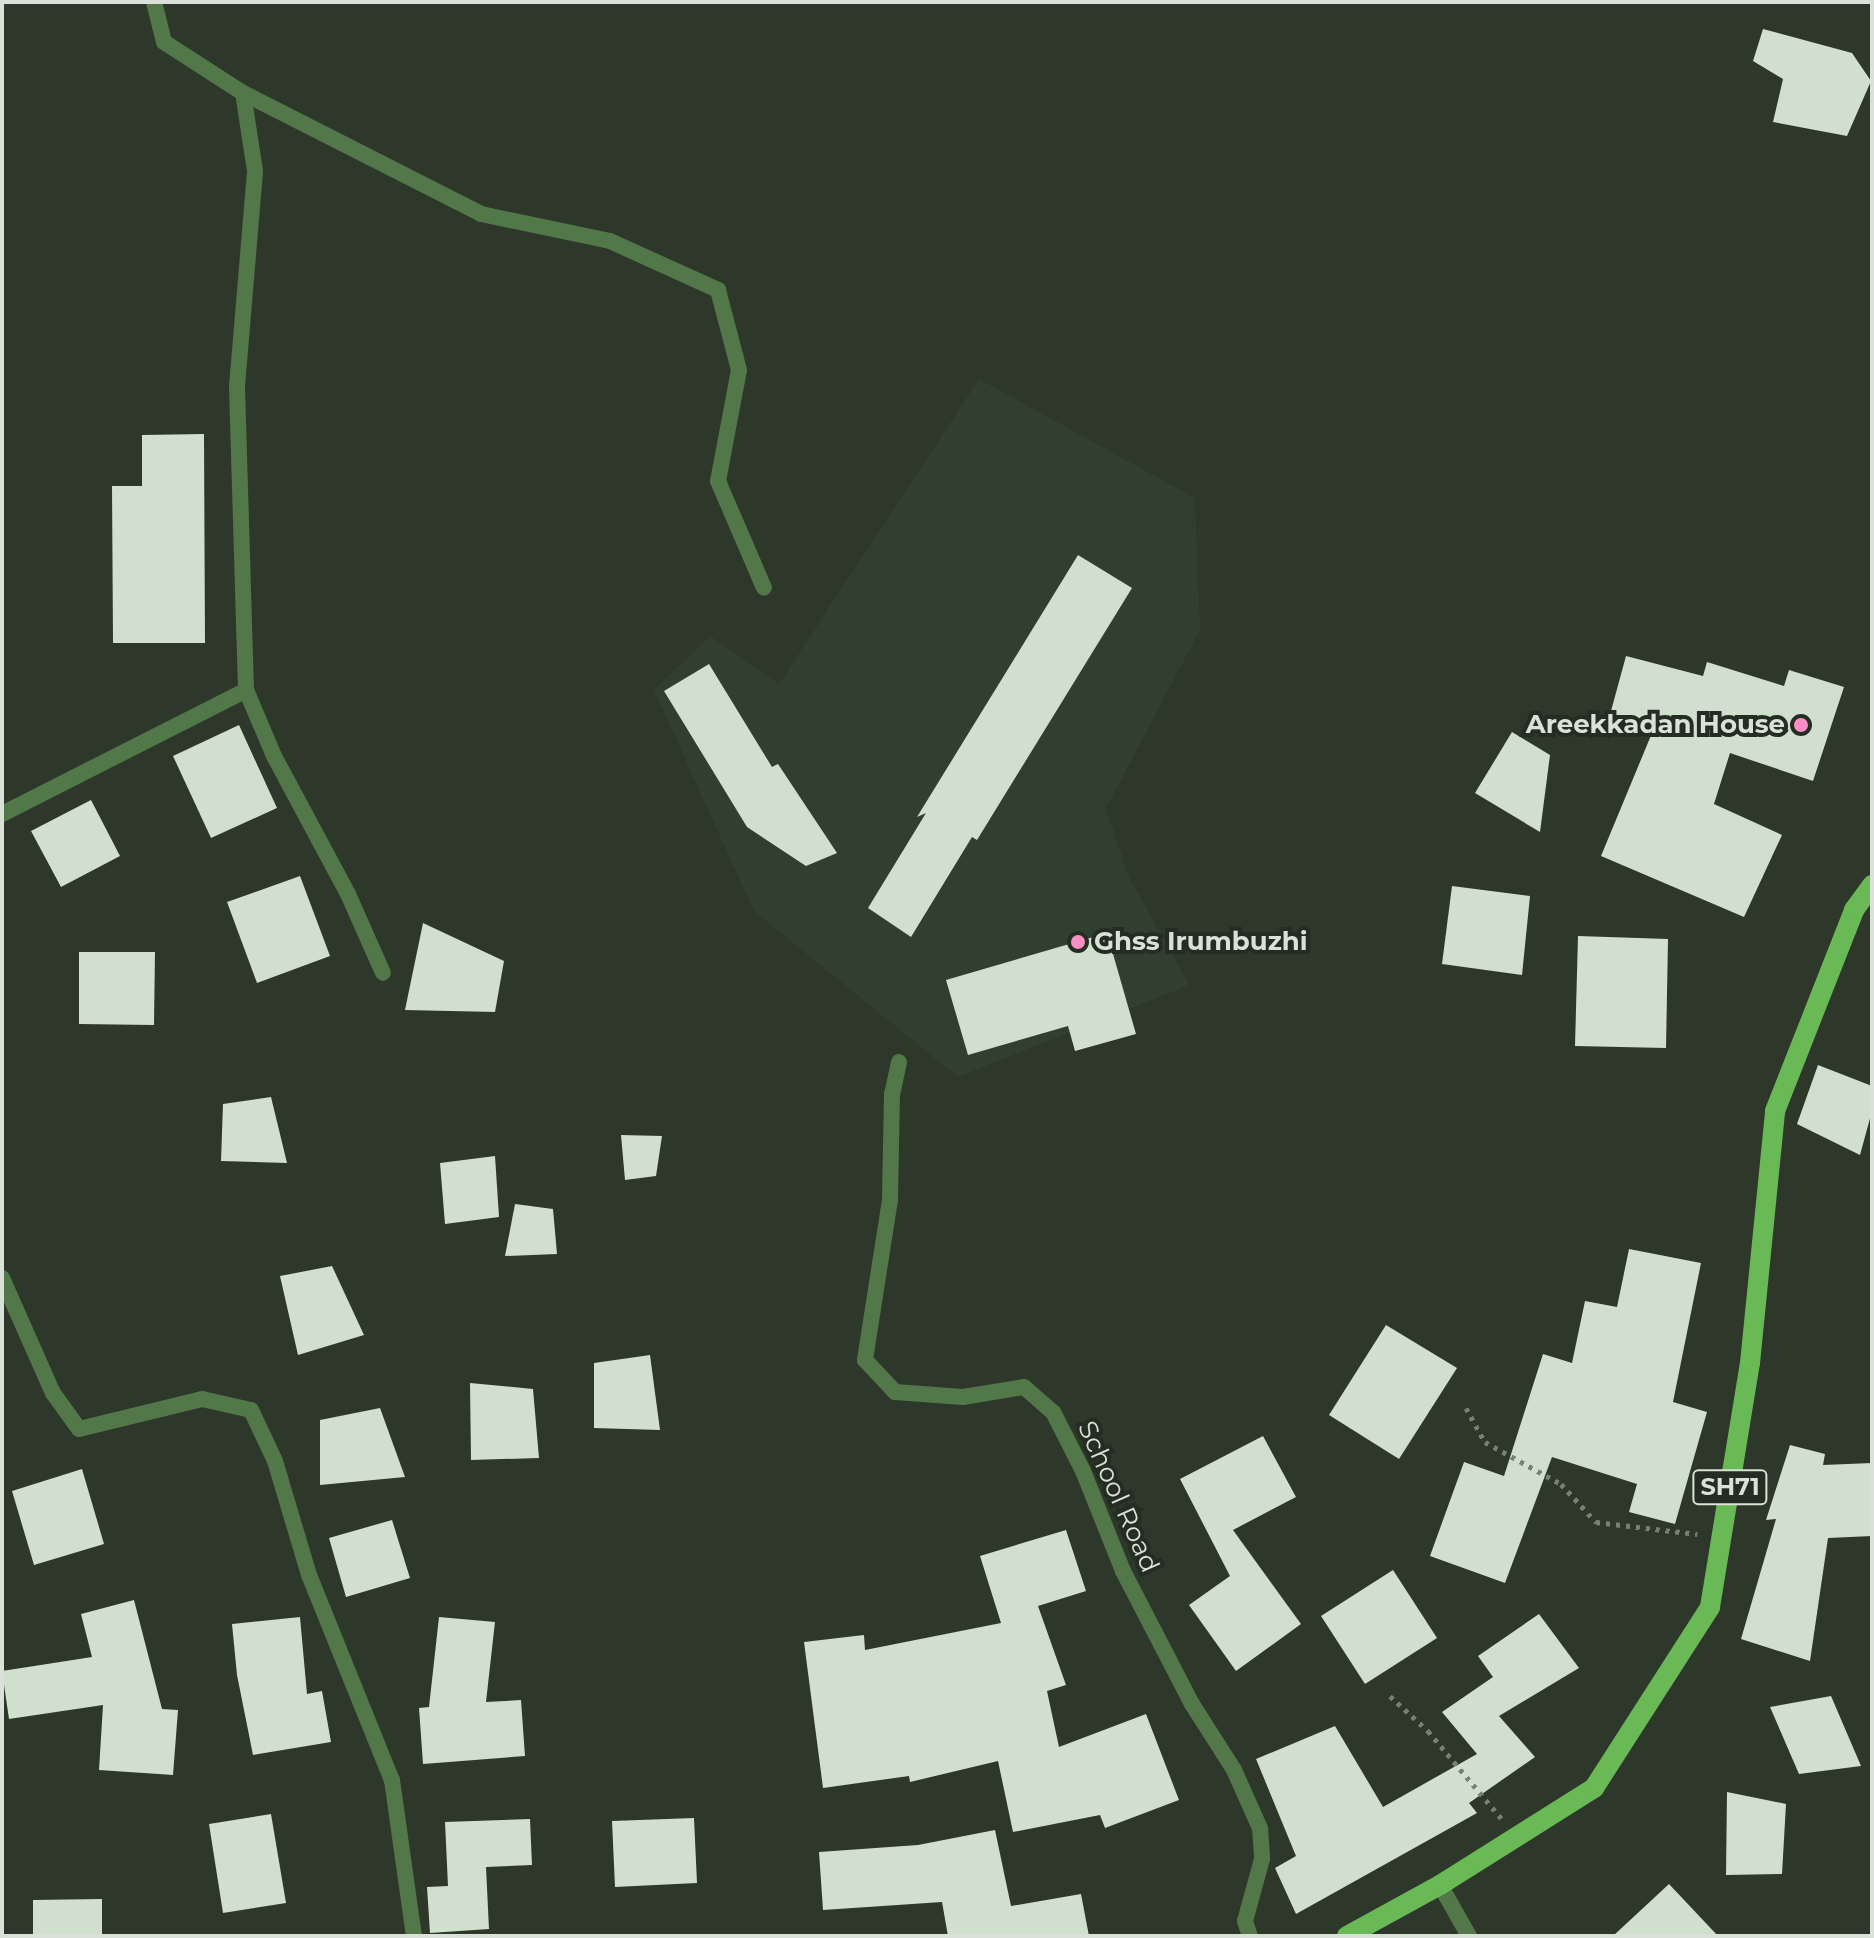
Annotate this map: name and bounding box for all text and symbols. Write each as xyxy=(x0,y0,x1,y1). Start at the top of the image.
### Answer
place label: Areekkadan House xyxy=(1526,709,1785,741)
marker: Areekkadan House xyxy=(1792,716,1810,734)
place label: Ghss Irumbuzhi xyxy=(1094,926,1308,958)
marker: Ghss Irumbuzhi xyxy=(1069,933,1087,951)
street label: School Road xyxy=(1071,1416,1165,1578)
road number: SH71 xyxy=(1692,1467,1768,1507)

